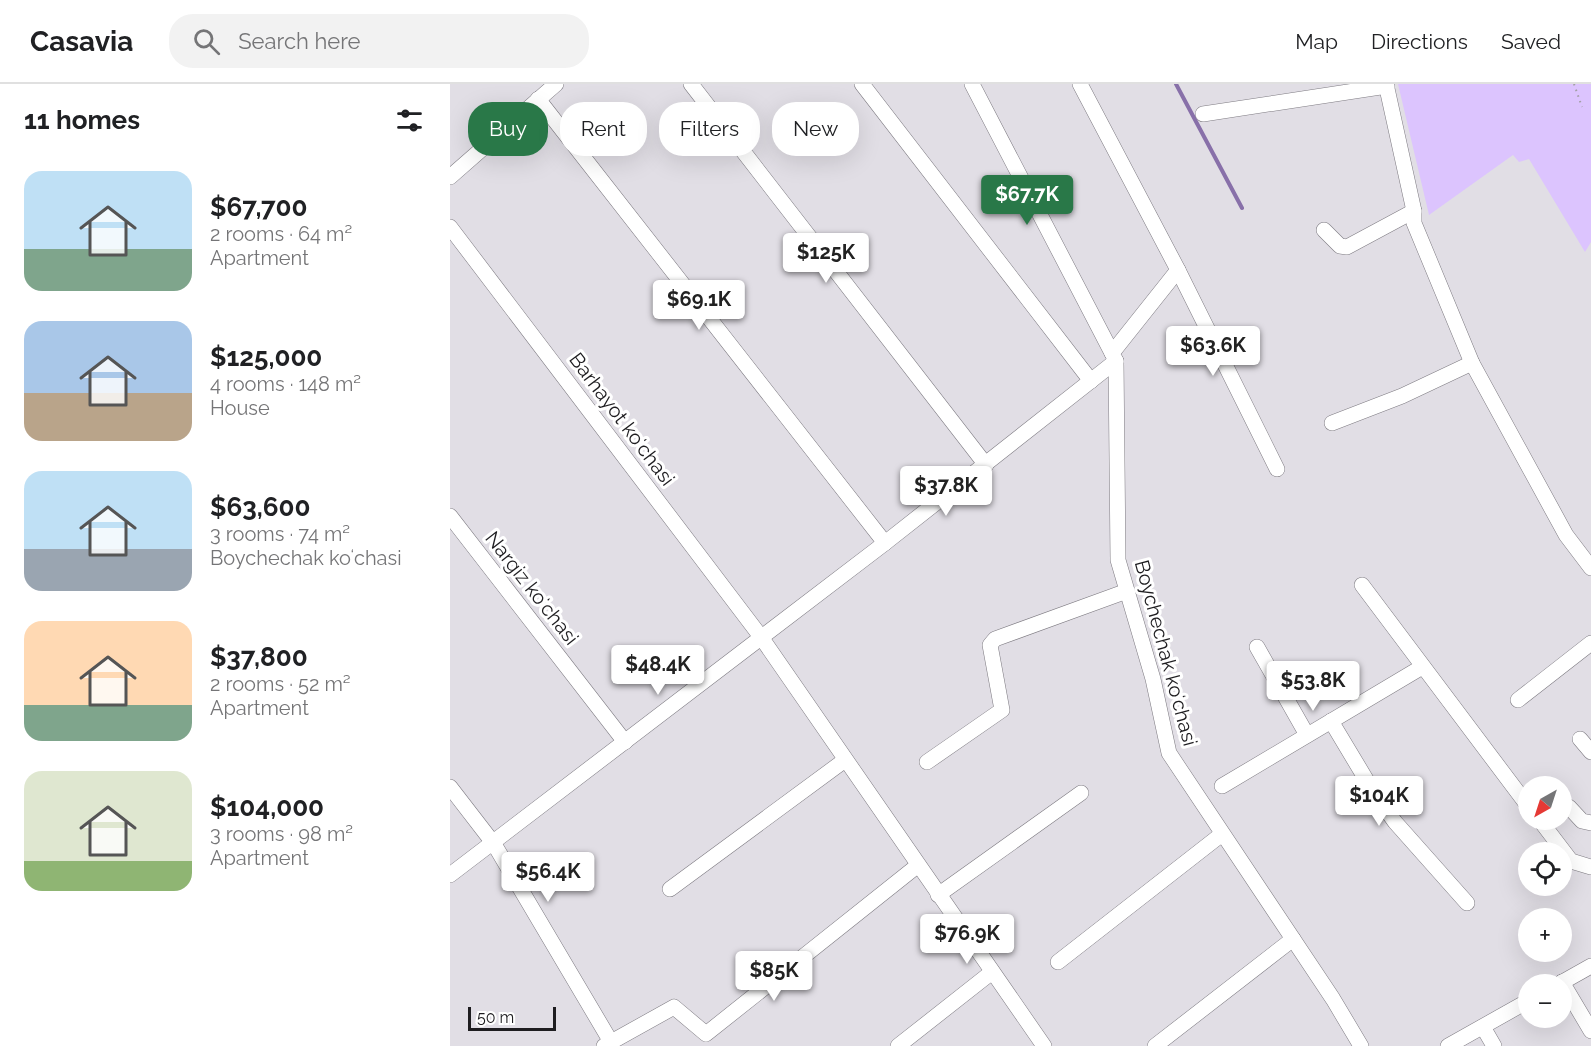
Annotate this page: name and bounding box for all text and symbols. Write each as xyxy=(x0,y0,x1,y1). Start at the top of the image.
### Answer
search box xyxy=(169,14,589,68)
text: Casavia xyxy=(30,25,133,58)
icon: search xyxy=(190,25,223,58)
text: Search here xyxy=(238,28,360,54)
text: Map xyxy=(1295,29,1338,54)
text: Directions xyxy=(1371,29,1468,54)
text: Saved xyxy=(1501,29,1561,54)
chip: Buy xyxy=(468,102,548,156)
chip: Rent xyxy=(560,102,647,156)
chip: Filters xyxy=(659,102,760,156)
chip: New xyxy=(772,102,859,156)
icon: filters xyxy=(393,104,426,137)
text: 11 homes xyxy=(24,105,140,135)
pin: $67.7K xyxy=(978,175,1076,226)
text: $67.7K xyxy=(995,182,1059,206)
text: $67,700 xyxy=(210,192,307,222)
icon: home xyxy=(72,195,144,267)
text: 2 rooms · 64 m² xyxy=(210,222,352,246)
pin: $125K xyxy=(784,233,868,284)
text: $125K xyxy=(797,240,855,264)
text: Apartment xyxy=(210,246,309,270)
pin: $69.1K xyxy=(650,280,748,331)
text: $69.1K xyxy=(667,287,731,311)
pin: $63.6K xyxy=(1164,326,1262,377)
text: $63.6K xyxy=(1180,333,1246,357)
text: $125,000 xyxy=(210,342,322,372)
icon: home xyxy=(72,345,144,417)
street label: Barhayot koʻchasi xyxy=(564,348,680,490)
text: 4 rooms · 148 m² xyxy=(210,372,361,396)
text: House xyxy=(210,396,270,420)
pin: $37.8K xyxy=(897,466,995,517)
text: $37.8K xyxy=(914,473,978,497)
text: $63,600 xyxy=(210,492,310,522)
icon: home xyxy=(72,495,144,567)
text: 3 rooms · 74 m² xyxy=(210,522,350,546)
street label: Nargiz koʻchasi xyxy=(480,527,584,649)
text: Boychechak koʻchasi xyxy=(210,546,402,570)
street label: Boychechak koʻchasi xyxy=(1130,557,1202,749)
text: $37,800 xyxy=(210,642,308,672)
icon: home xyxy=(72,645,144,717)
pin: $48.4K xyxy=(609,645,707,696)
text: $48.4K xyxy=(625,652,691,676)
pin: $53.8K xyxy=(1264,661,1362,712)
text: $53.8K xyxy=(1281,668,1345,692)
text: 2 rooms · 52 m² xyxy=(210,672,351,696)
text: Apartment xyxy=(210,696,309,720)
pin: $104K xyxy=(1337,776,1421,827)
north arrow xyxy=(1518,776,1572,830)
map controls xyxy=(1518,776,1572,1028)
text: $104K xyxy=(1349,783,1409,807)
text: $104,000 xyxy=(210,792,324,822)
icon: home xyxy=(72,795,144,867)
text: 3 rooms · 98 m² xyxy=(210,822,353,846)
button: locate xyxy=(1518,842,1572,896)
text: Apartment xyxy=(210,846,309,870)
pin: $56.4K xyxy=(499,852,597,903)
text: $56.4K xyxy=(515,859,581,883)
button: + xyxy=(1518,908,1572,962)
pin: $76.9K xyxy=(918,914,1016,965)
text: $76.9K xyxy=(934,921,1000,945)
pin: $85K xyxy=(738,951,810,1002)
text: $85K xyxy=(749,958,799,982)
button: − xyxy=(1518,974,1572,1028)
scale bar xyxy=(468,1004,556,1032)
text: 50 m xyxy=(477,1008,514,1027)

